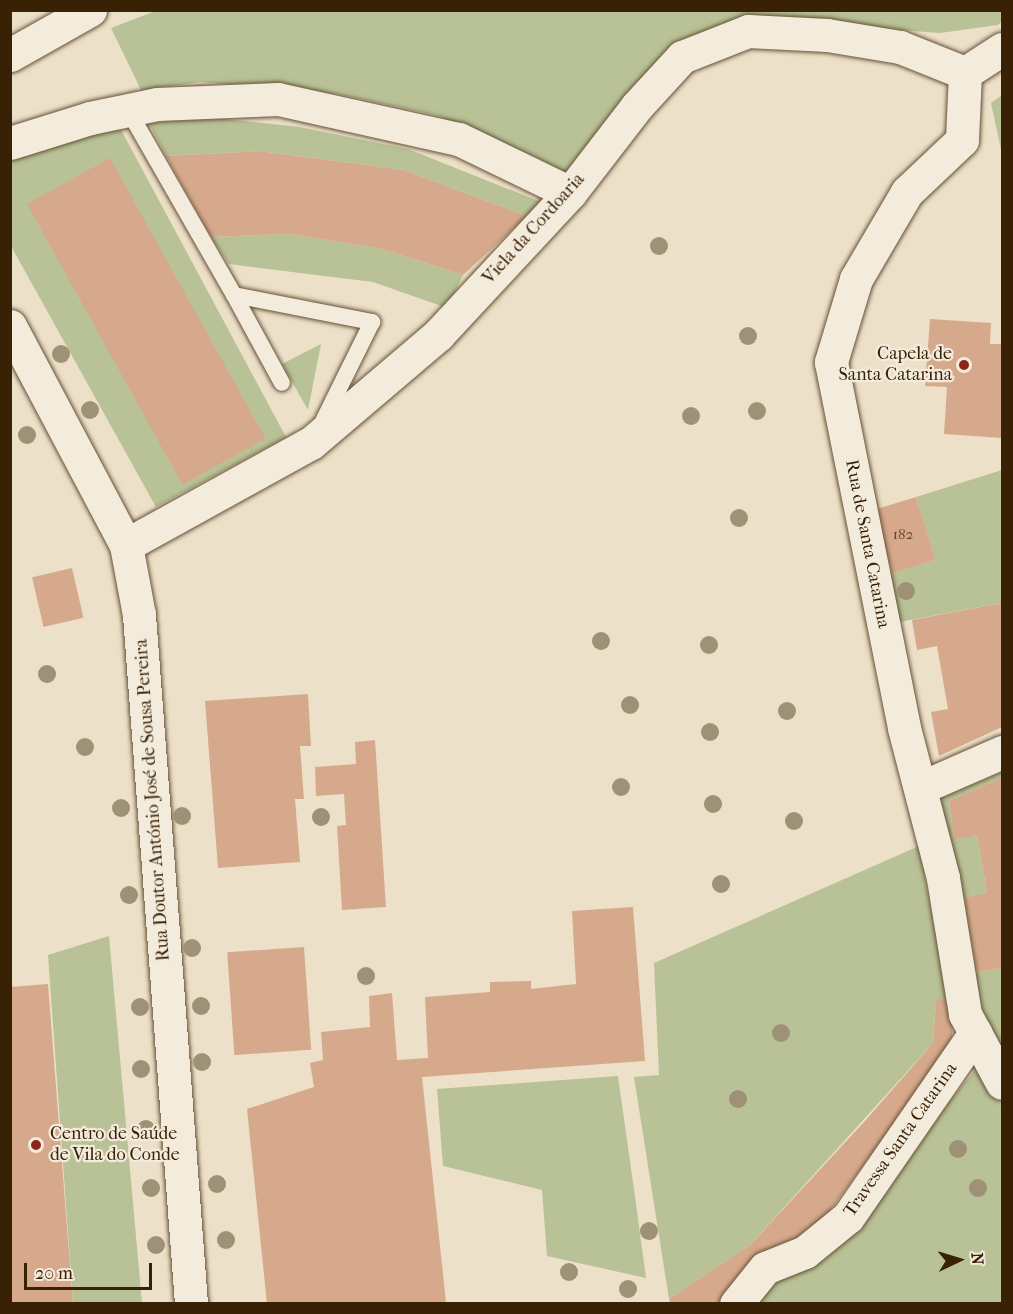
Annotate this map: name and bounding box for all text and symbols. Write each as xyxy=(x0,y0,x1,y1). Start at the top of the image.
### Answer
street label: Viela da Cordoaria xyxy=(478,169,590,289)
place label: Capela de Santa Catarina xyxy=(839,344,952,386)
marker: Capela de Santa Catarina xyxy=(957,358,971,372)
street label: Rua de Santa Catarina xyxy=(840,458,894,630)
house number: 182 xyxy=(893,526,913,544)
street label: Rua Doutor António José de Sousa Pereira xyxy=(131,638,175,962)
street label: Travessa Santa Catarina xyxy=(840,1059,962,1221)
place label: Centro de Saúde de Vila do Conde xyxy=(50,1124,180,1166)
marker: Centro de Saúde de Vila do Conde xyxy=(27,1136,45,1154)
north arrow xyxy=(929,1230,989,1290)
scale bar xyxy=(27,1251,154,1289)
text: N xyxy=(968,1252,987,1265)
text: 20 m xyxy=(35,1263,73,1284)

